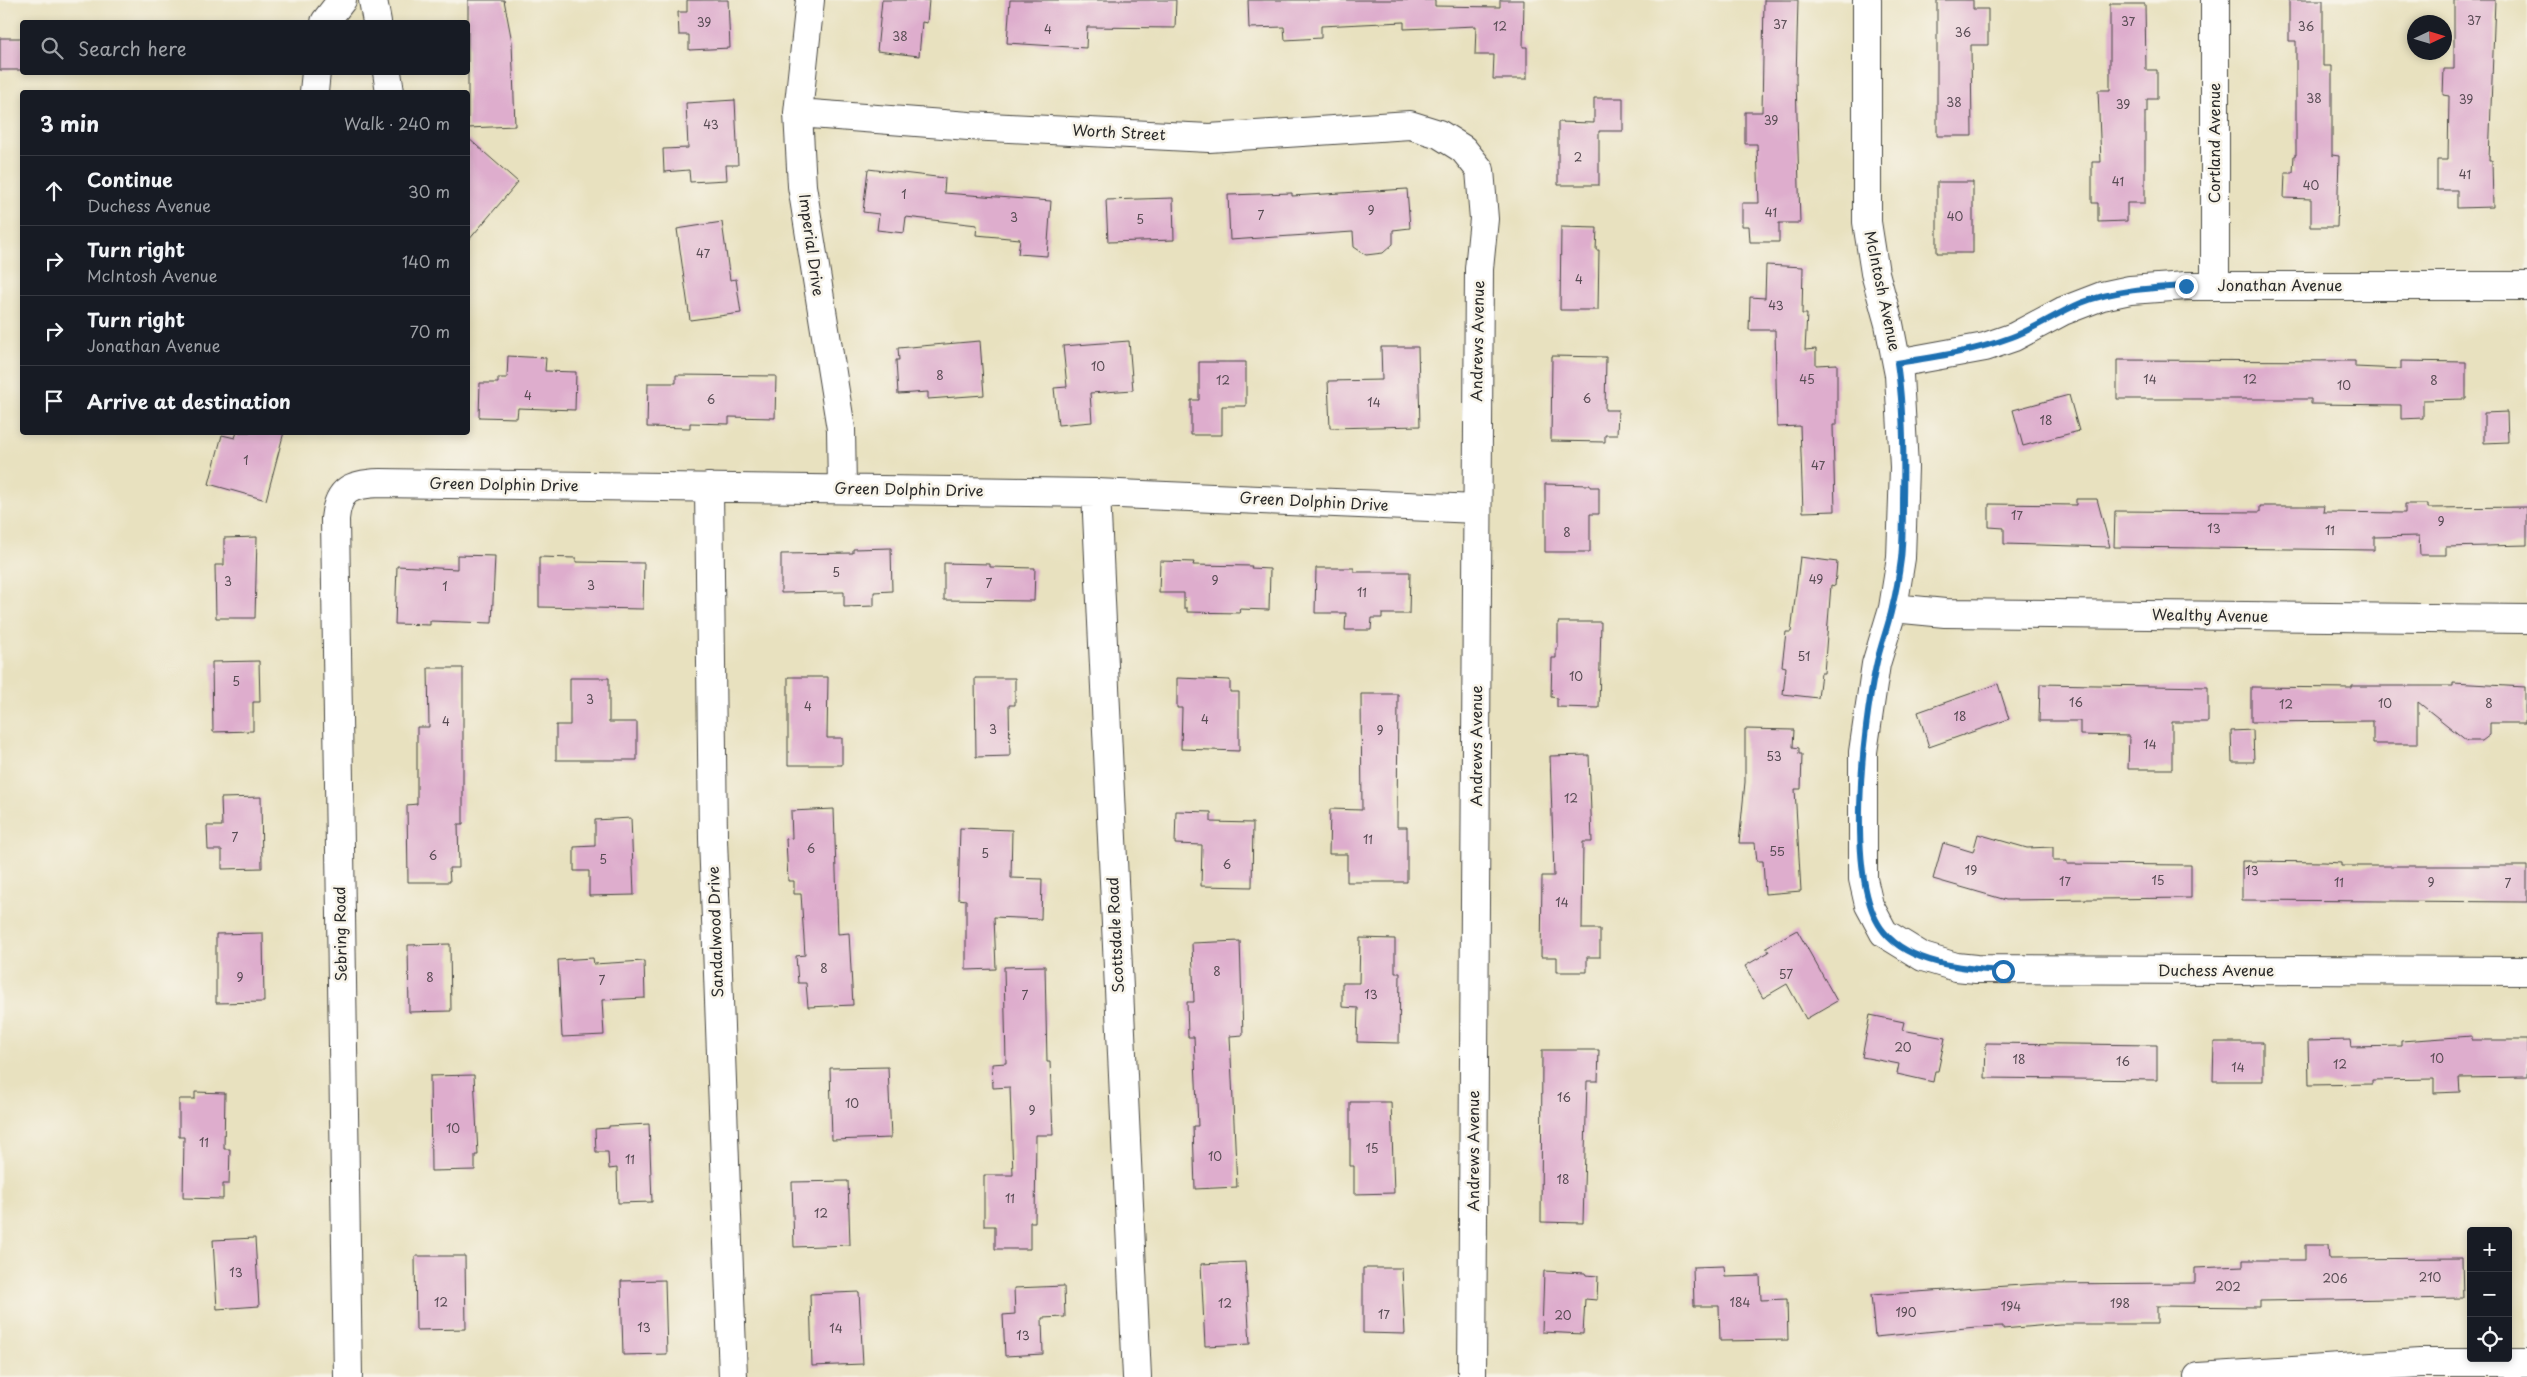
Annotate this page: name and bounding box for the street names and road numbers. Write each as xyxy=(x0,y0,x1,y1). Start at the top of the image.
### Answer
street label: Cortland Avenue xyxy=(2202,83,2225,203)
street label: Worth Street xyxy=(1072,118,1166,145)
street label: Imperial Drive xyxy=(794,192,831,297)
street label: McIntosh Avenue xyxy=(1860,228,1907,353)
street label: Jonathan Avenue xyxy=(2217,273,2343,296)
street label: Andrews Avenue xyxy=(1464,280,1489,402)
street label: Green Dolphin Drive xyxy=(429,471,579,496)
street label: Green Dolphin Drive xyxy=(834,476,984,501)
street label: Green Dolphin Drive xyxy=(1239,485,1389,516)
street label: Wealthy Avenue xyxy=(2152,602,2268,627)
street label: Andrews Avenue xyxy=(1464,685,1487,807)
street label: Sandalwood Drive xyxy=(701,866,728,998)
street label: Scottsdale Road xyxy=(1100,876,1129,994)
street label: Sebring Road xyxy=(327,886,352,982)
street label: Duchess Avenue xyxy=(2158,958,2274,981)
street label: Andrews Avenue xyxy=(1461,1090,1484,1212)

